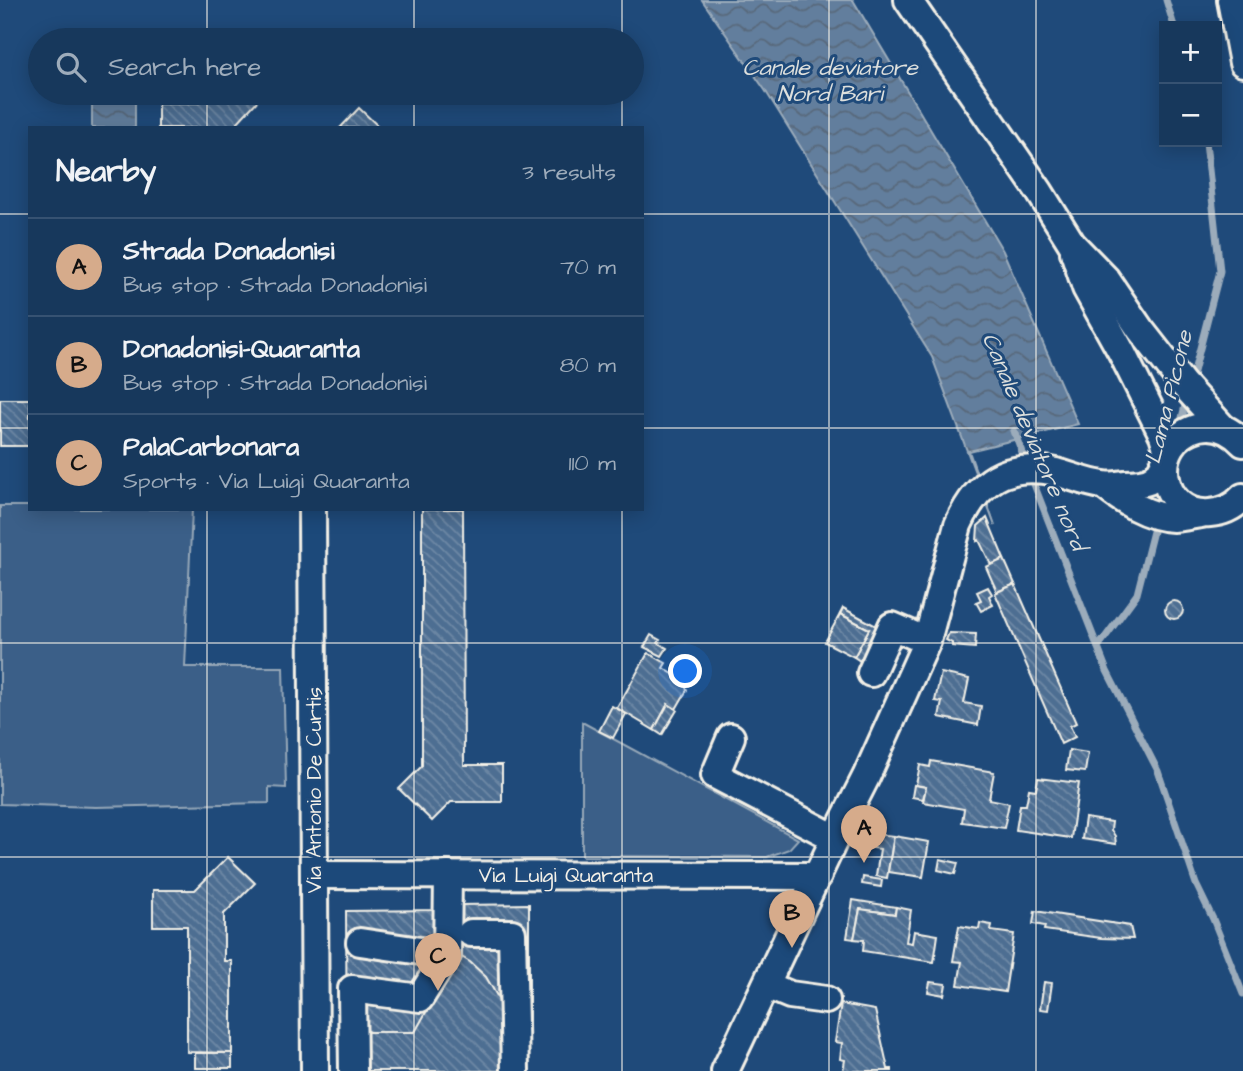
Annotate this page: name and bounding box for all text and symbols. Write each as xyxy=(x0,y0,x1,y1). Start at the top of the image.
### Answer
map controls xyxy=(1159,21,1222,147)
button: + xyxy=(1159,21,1222,84)
search box xyxy=(28,28,644,105)
icon: search xyxy=(52,48,90,86)
text: Search here xyxy=(108,49,261,85)
water label: Canale deviatore Nord Bari xyxy=(742,52,919,110)
button: − xyxy=(1159,84,1222,147)
text: Nearby xyxy=(56,151,156,193)
text: 3 results xyxy=(522,156,616,188)
text: Strada Donadonisi xyxy=(123,233,334,269)
text: A xyxy=(72,251,86,283)
text: 70 m xyxy=(560,251,616,283)
text: Bus stop · Strada Donadonisi xyxy=(123,269,427,301)
water label: Lama Picone xyxy=(1137,326,1201,467)
water label: Canale deviatore nord xyxy=(974,328,1096,559)
text: Donadonisi-Quaranta xyxy=(123,331,360,367)
text: B xyxy=(71,349,87,381)
text: 80 m xyxy=(559,349,616,381)
text: Bus stop · Strada Donadonisi xyxy=(123,367,427,399)
text: PalaCarbonara xyxy=(123,429,299,465)
text: C xyxy=(71,447,87,479)
text: 110 m xyxy=(568,447,616,479)
text: Sports · Via Luigi Quaranta xyxy=(123,465,410,497)
your location xyxy=(668,654,702,688)
street label: Via Antonio De Curtis xyxy=(300,687,329,893)
pin: A xyxy=(841,805,887,863)
street label: Via Luigi Quaranta xyxy=(479,861,654,892)
pin: B xyxy=(769,890,815,948)
pin: C xyxy=(415,933,461,991)

